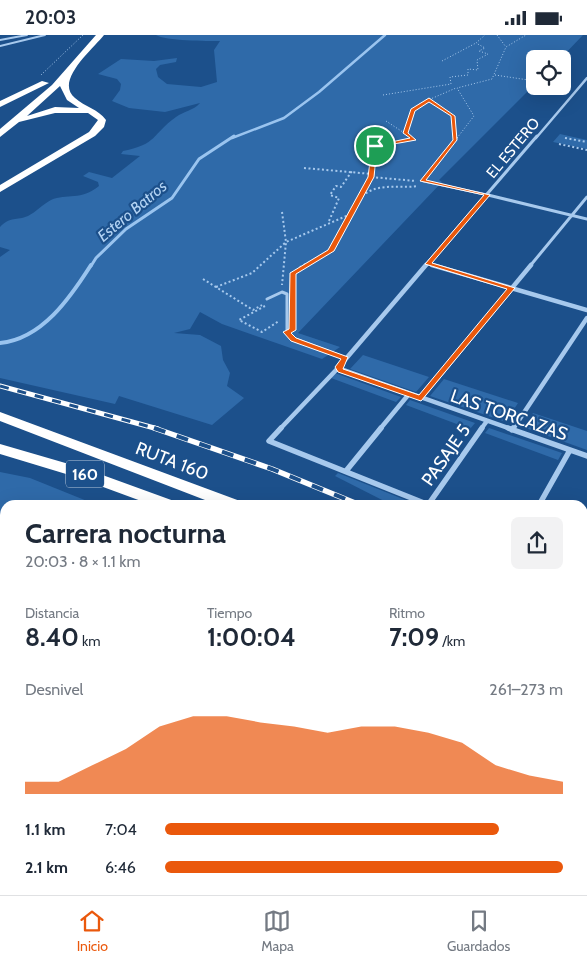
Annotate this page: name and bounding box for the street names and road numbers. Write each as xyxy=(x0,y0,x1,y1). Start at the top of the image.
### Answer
street label: EL ESTERO xyxy=(483,114,543,182)
street label: LAS TORCAZAS xyxy=(448,385,570,445)
street label: PASAJE 5 xyxy=(417,420,475,490)
street label: RUTA 160 xyxy=(132,437,212,485)
road number: 160 xyxy=(66,461,104,487)

